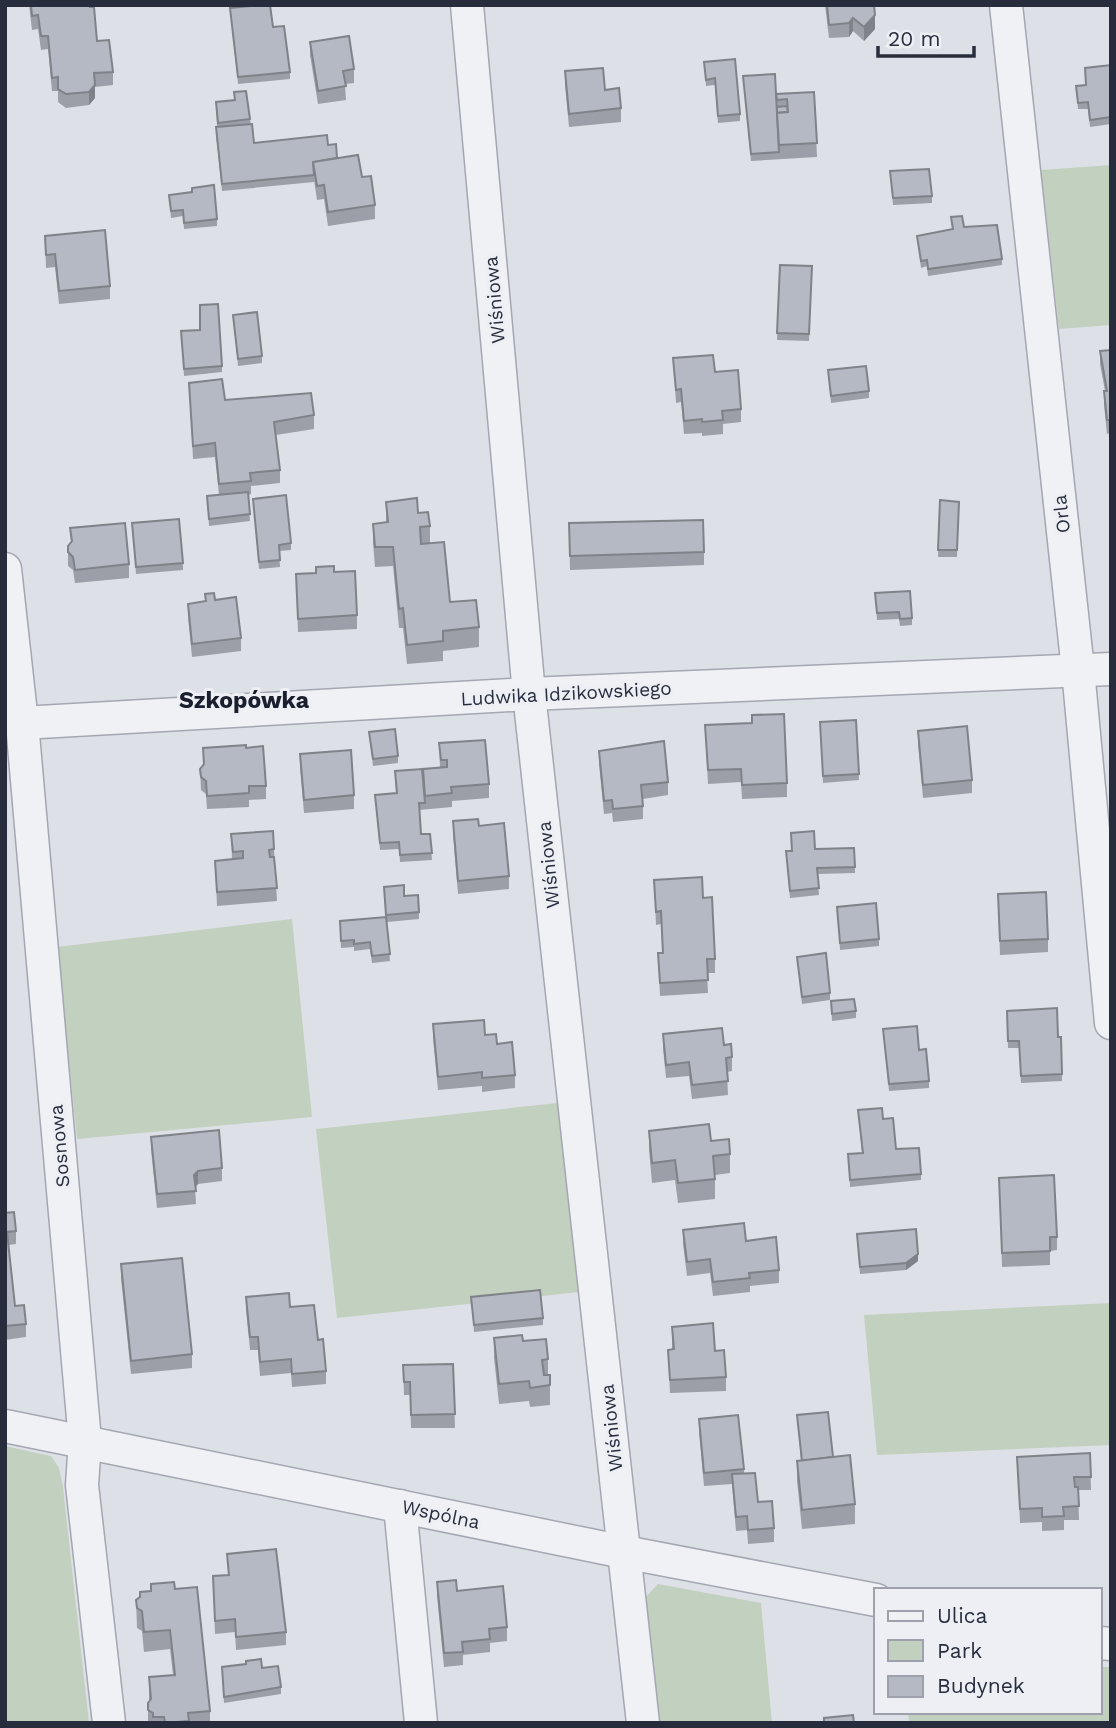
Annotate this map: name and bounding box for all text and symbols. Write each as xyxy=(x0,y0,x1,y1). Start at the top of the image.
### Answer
scale bar xyxy=(878,14,974,58)
text: 20 m xyxy=(888,26,940,51)
street label: Wiśniowa xyxy=(479,255,510,345)
street label: Orla xyxy=(1048,493,1075,534)
street label: Ludwika Idzikowskiego xyxy=(460,676,672,711)
district label: Szkopówka xyxy=(179,687,310,714)
street label: Wiśniowa xyxy=(532,820,565,910)
street label: Sosnowa xyxy=(44,1103,75,1188)
street label: Wiśniowa xyxy=(595,1383,628,1473)
street label: Wspólna xyxy=(400,1495,482,1534)
legend xyxy=(874,1588,1102,1714)
text: Ulica xyxy=(937,1603,988,1628)
text: Park xyxy=(937,1638,982,1663)
text: Budynek xyxy=(937,1673,1025,1698)

